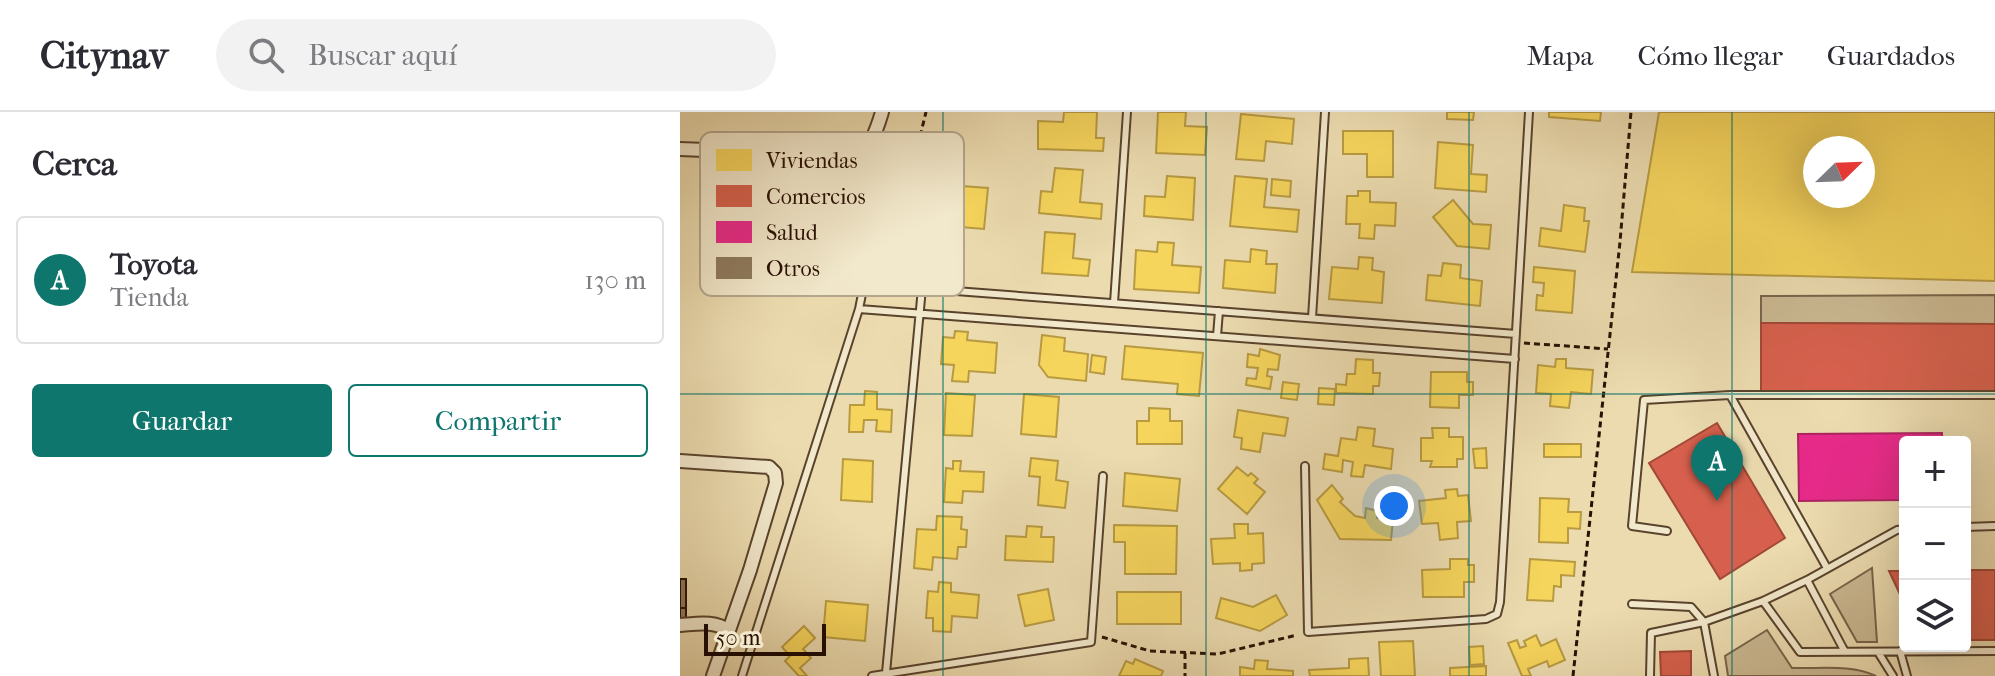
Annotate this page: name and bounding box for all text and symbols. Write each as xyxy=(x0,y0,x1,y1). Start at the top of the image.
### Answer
search box xyxy=(216,19,776,91)
text: Citynav xyxy=(40,33,168,78)
icon: search xyxy=(244,33,288,77)
text: Buscar aquí xyxy=(308,38,457,73)
text: Mapa xyxy=(1527,39,1594,72)
text: Cómo llegar xyxy=(1638,39,1783,72)
text: Guardados xyxy=(1827,39,1955,72)
legend xyxy=(700,132,964,296)
north arrow xyxy=(1803,136,1875,208)
text: Cerca xyxy=(32,144,117,184)
text: Viviendas xyxy=(765,148,858,174)
text: Comercios xyxy=(766,184,866,210)
text: Salud xyxy=(766,220,819,246)
text: Toyota xyxy=(110,247,197,282)
text: Otros xyxy=(766,256,820,282)
text: A xyxy=(52,265,68,296)
text: 130 m xyxy=(585,265,646,296)
text: Tienda xyxy=(110,282,189,313)
button: Guardar xyxy=(32,384,332,457)
button: Compartir xyxy=(348,384,648,457)
pin: A xyxy=(1691,435,1743,501)
map controls xyxy=(1899,436,1971,652)
button: + xyxy=(1899,436,1971,508)
your location xyxy=(1374,486,1414,526)
button: − xyxy=(1899,508,1971,580)
button: layers xyxy=(1899,580,1971,652)
scale bar xyxy=(704,620,826,656)
text: 50 m xyxy=(716,625,761,651)

